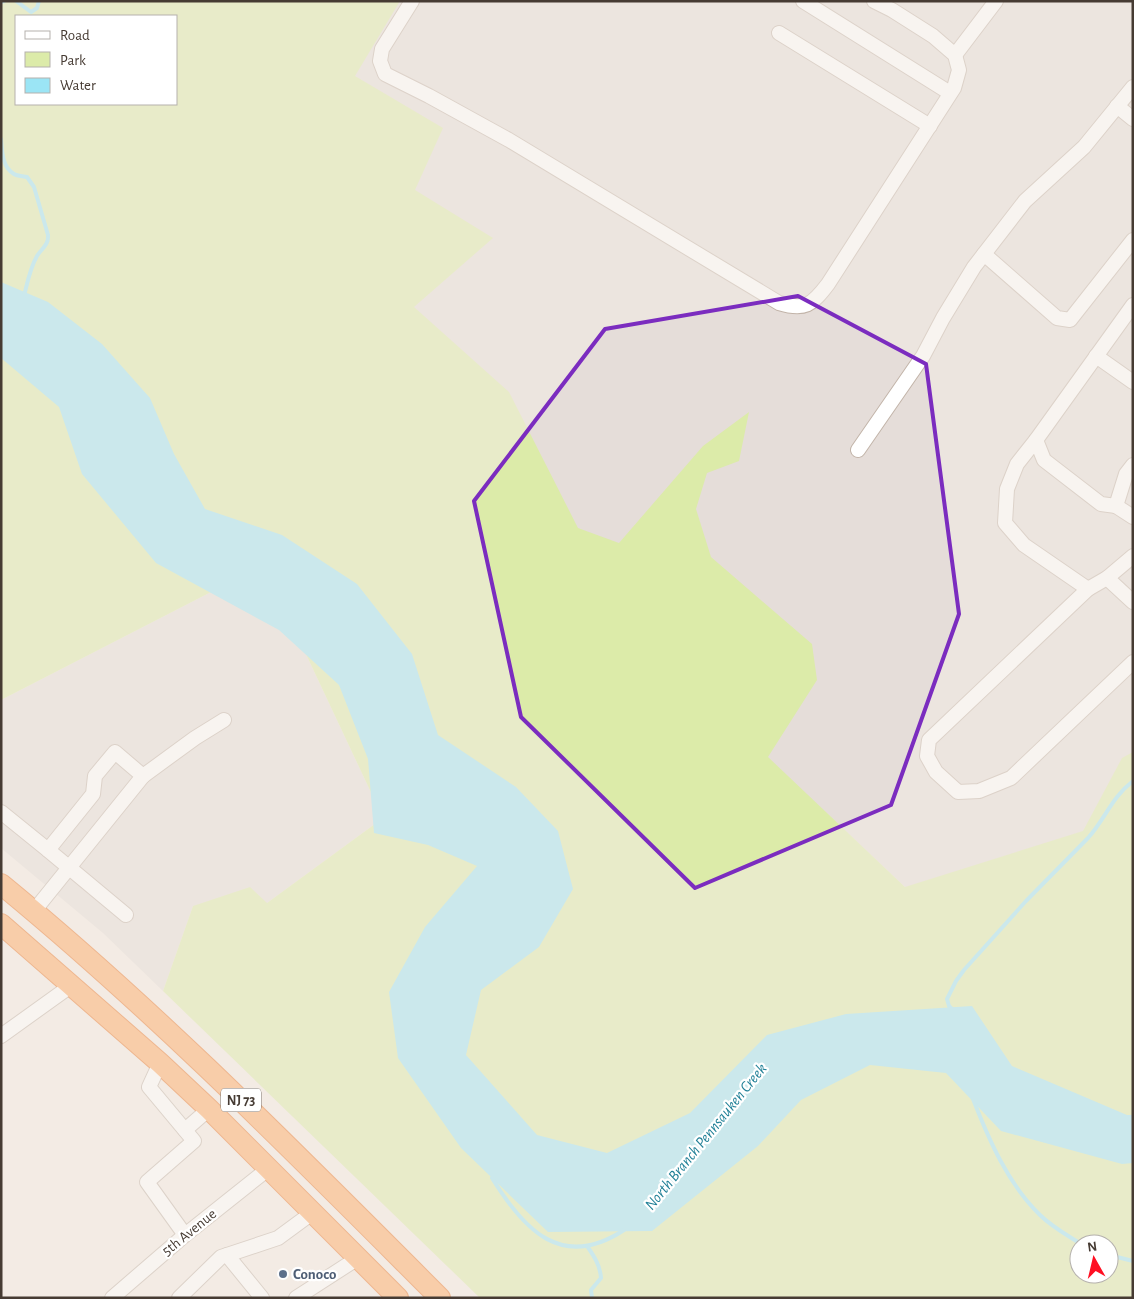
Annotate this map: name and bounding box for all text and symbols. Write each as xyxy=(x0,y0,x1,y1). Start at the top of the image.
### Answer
legend xyxy=(15,15,178,105)
text: Road xyxy=(60,28,90,43)
text: Park xyxy=(60,53,86,68)
text: Water xyxy=(60,78,96,93)
water label: North Branch Pennsauken Creek xyxy=(642,1060,770,1213)
road number: NJ 73 xyxy=(221,1088,261,1112)
street label: 5th Avenue xyxy=(159,1206,219,1259)
north arrow xyxy=(1069,1234,1119,1284)
text: N xyxy=(1087,1240,1098,1255)
place label: Conoco xyxy=(293,1267,336,1282)
marker: Conoco xyxy=(277,1268,289,1280)

